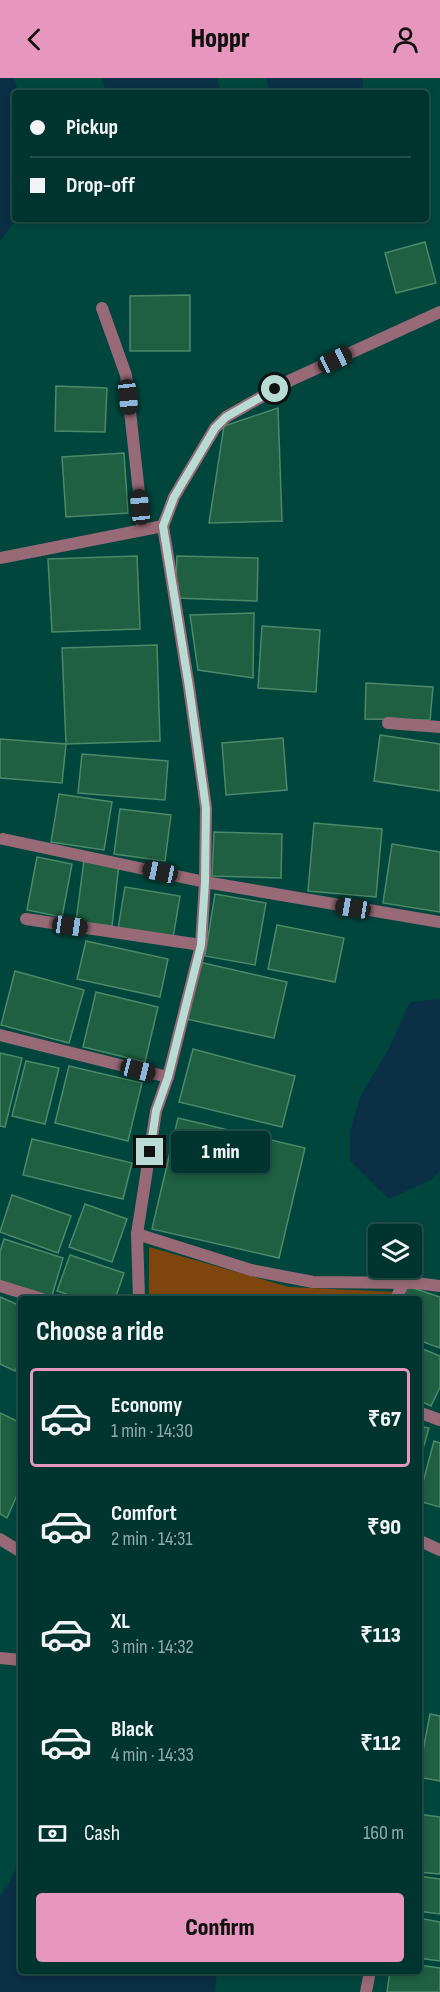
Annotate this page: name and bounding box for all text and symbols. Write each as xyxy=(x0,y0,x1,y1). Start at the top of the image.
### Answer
icon: back xyxy=(18,23,51,56)
text: Hoppr xyxy=(190,23,250,55)
icon: person xyxy=(389,23,422,56)
text: Pickup xyxy=(66,114,118,141)
text: Drop-off xyxy=(66,172,135,199)
car xyxy=(315,344,355,376)
route start xyxy=(261,375,288,402)
car xyxy=(117,378,139,416)
car xyxy=(129,488,151,526)
car xyxy=(141,859,179,885)
car xyxy=(334,896,372,920)
car xyxy=(51,915,89,937)
car xyxy=(118,1057,158,1083)
callout: 1 min xyxy=(171,1131,270,1173)
route end xyxy=(136,1138,163,1165)
text: 1 min xyxy=(201,1140,240,1164)
map controls xyxy=(368,1224,422,1278)
button: layers xyxy=(368,1224,422,1278)
text: Choose a ride xyxy=(36,1316,164,1348)
icon: car xyxy=(39,1391,93,1445)
text: Economy xyxy=(111,1392,182,1419)
text: ₹67 xyxy=(368,1406,401,1433)
text: 1 min · 14:30 xyxy=(111,1419,193,1443)
icon: car xyxy=(39,1499,93,1553)
text: Comfort xyxy=(111,1500,177,1527)
text: ₹90 xyxy=(367,1514,401,1541)
text: 2 min · 14:31 xyxy=(111,1527,192,1551)
icon: car xyxy=(39,1607,93,1661)
text: XL xyxy=(111,1608,130,1635)
text: ₹113 xyxy=(360,1622,401,1649)
text: 3 min · 14:32 xyxy=(111,1635,194,1659)
icon: car xyxy=(39,1715,93,1769)
text: Black xyxy=(111,1716,153,1743)
text: ₹112 xyxy=(360,1730,401,1757)
text: 4 min · 14:33 xyxy=(111,1743,194,1767)
icon: cash xyxy=(36,1817,69,1850)
text: Cash xyxy=(84,1820,120,1847)
text: 160 m xyxy=(363,1821,404,1845)
button: Confirm xyxy=(36,1893,404,1962)

